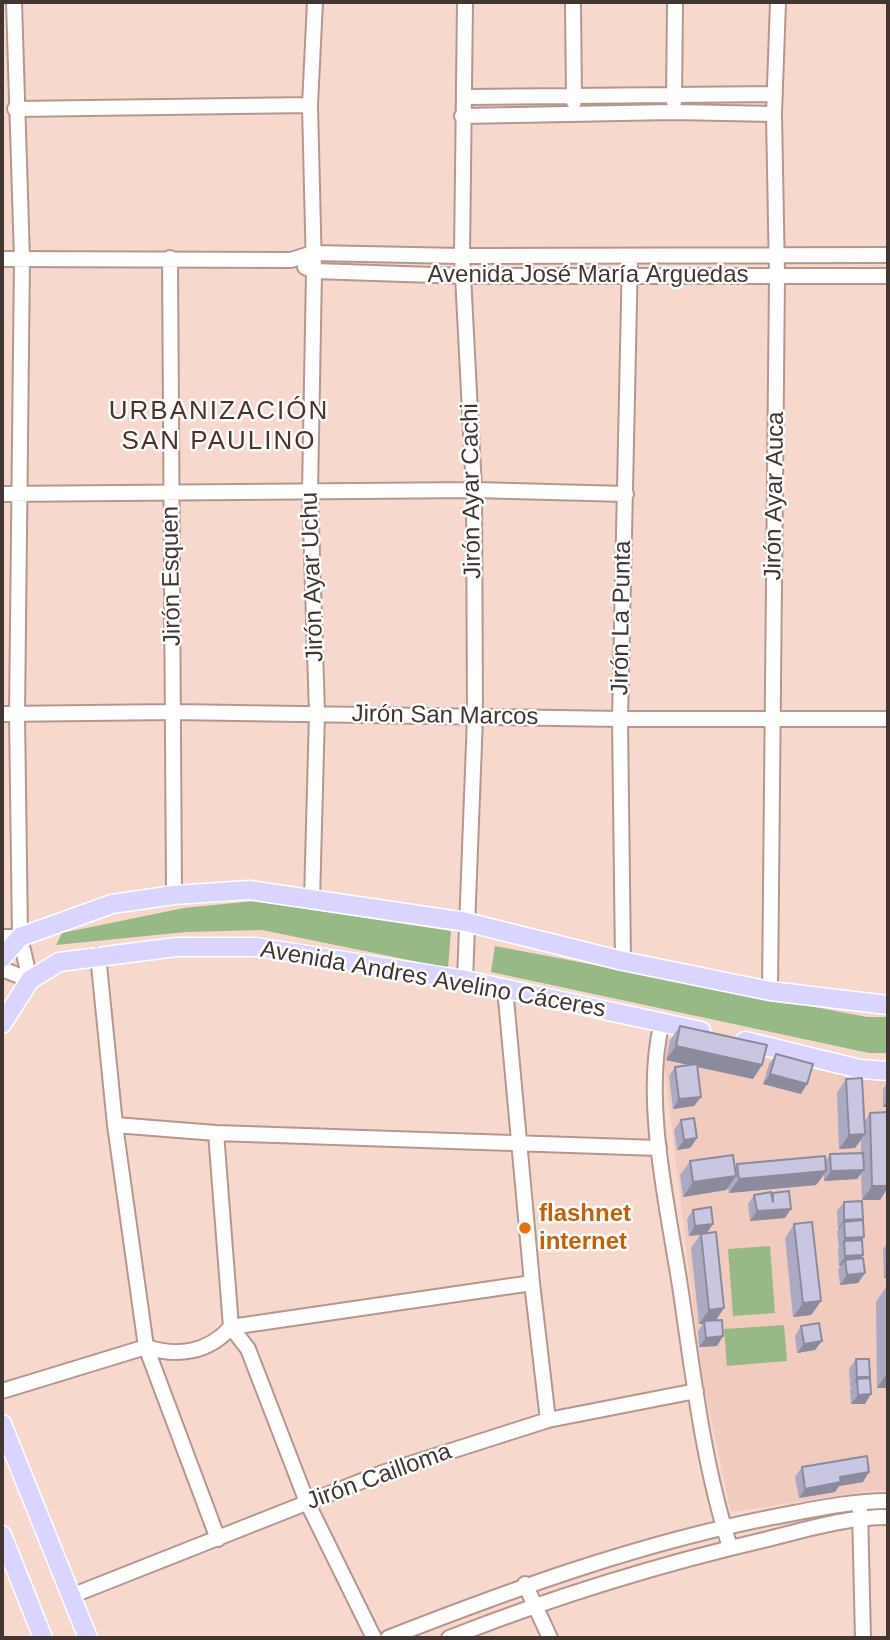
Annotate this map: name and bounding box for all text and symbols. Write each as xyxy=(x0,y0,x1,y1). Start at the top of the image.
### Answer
street label: Avenida José María Arguedas xyxy=(427,261,749,289)
district label: URBANIZACIÓN SAN PAULINO xyxy=(110,396,328,458)
street label: Jirón Ayar Cachi xyxy=(456,403,488,579)
street label: Jirón Ayar Auca xyxy=(759,411,791,581)
street label: Jirón Ayar Uchu xyxy=(296,491,330,663)
street label: Jirón Esquen xyxy=(156,506,188,646)
street label: Jirón La Punta xyxy=(606,540,638,696)
street label: Jirón San Marcos xyxy=(351,700,539,732)
street label: Avenida Andres Avelino Cáceres xyxy=(258,935,608,1025)
place label: flashnet internet xyxy=(539,1200,631,1256)
marker: flashnet internet xyxy=(517,1220,533,1236)
street label: Jirón Cailloma xyxy=(303,1437,455,1517)

